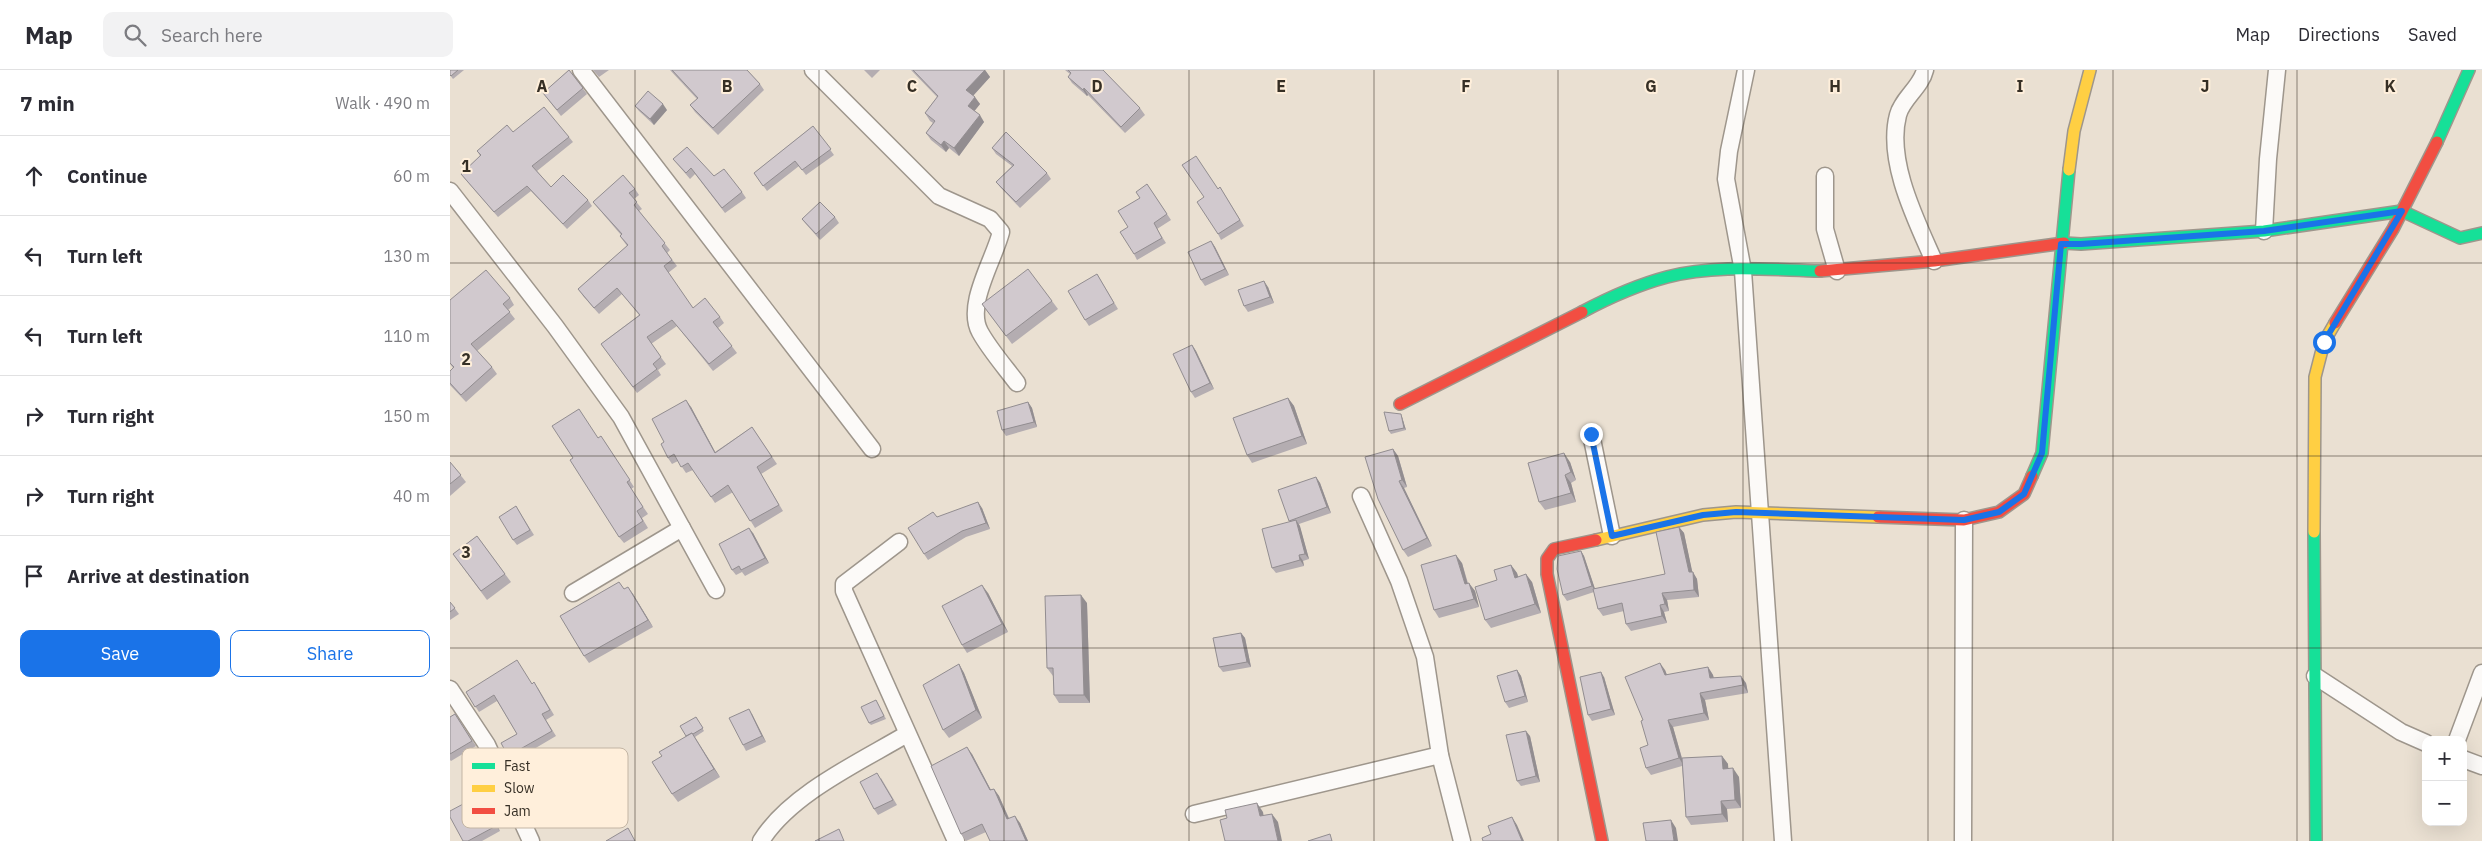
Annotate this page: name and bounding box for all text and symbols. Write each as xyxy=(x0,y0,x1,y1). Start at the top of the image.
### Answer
search box xyxy=(103,12,453,57)
text: Map xyxy=(25,19,73,51)
icon: search xyxy=(121,21,149,49)
text: Search here xyxy=(161,23,263,47)
text: Map xyxy=(2235,23,2270,46)
text: Directions xyxy=(2298,23,2380,46)
text: Saved xyxy=(2408,23,2457,46)
text: A xyxy=(537,76,548,96)
text: B xyxy=(722,76,733,96)
text: C xyxy=(907,76,917,96)
text: D xyxy=(1091,76,1103,96)
text: E xyxy=(1276,76,1286,96)
text: F xyxy=(1461,76,1471,96)
text: G xyxy=(1645,76,1657,96)
text: H xyxy=(1829,76,1841,96)
text: I xyxy=(2017,76,2024,96)
text: J xyxy=(2201,76,2209,96)
text: K xyxy=(2384,76,2396,96)
text: 7 min xyxy=(20,89,75,117)
text: Walk · 490 m xyxy=(335,93,430,113)
text: 1 xyxy=(461,156,471,176)
icon: ahead xyxy=(20,162,48,190)
text: Continue xyxy=(67,164,147,188)
text: 60 m xyxy=(393,166,430,186)
icon: left xyxy=(20,242,48,270)
text: Turn left xyxy=(67,244,143,268)
text: 130 m xyxy=(383,246,430,266)
icon: left xyxy=(20,322,48,350)
text: Turn left xyxy=(67,324,143,348)
text: 110 m xyxy=(383,326,430,346)
route start xyxy=(2313,331,2336,354)
text: 2 xyxy=(461,349,471,369)
icon: right xyxy=(20,402,48,430)
text: Turn right xyxy=(67,404,154,428)
text: 150 m xyxy=(383,406,430,426)
route end xyxy=(1580,423,1603,446)
icon: right xyxy=(20,482,48,510)
text: Turn right xyxy=(67,484,154,508)
text: 40 m xyxy=(393,486,430,506)
text: 3 xyxy=(461,542,471,562)
icon: arrive xyxy=(20,562,48,590)
text: Arrive at destination xyxy=(67,564,250,588)
button: Save xyxy=(20,630,220,677)
button: Share xyxy=(230,630,430,677)
map controls xyxy=(2422,736,2467,826)
button: + xyxy=(2422,736,2467,781)
legend xyxy=(462,748,628,828)
text: Fast xyxy=(504,757,530,775)
text: Slow xyxy=(504,779,535,797)
button: − xyxy=(2422,781,2467,826)
text: Jam xyxy=(504,802,531,820)

